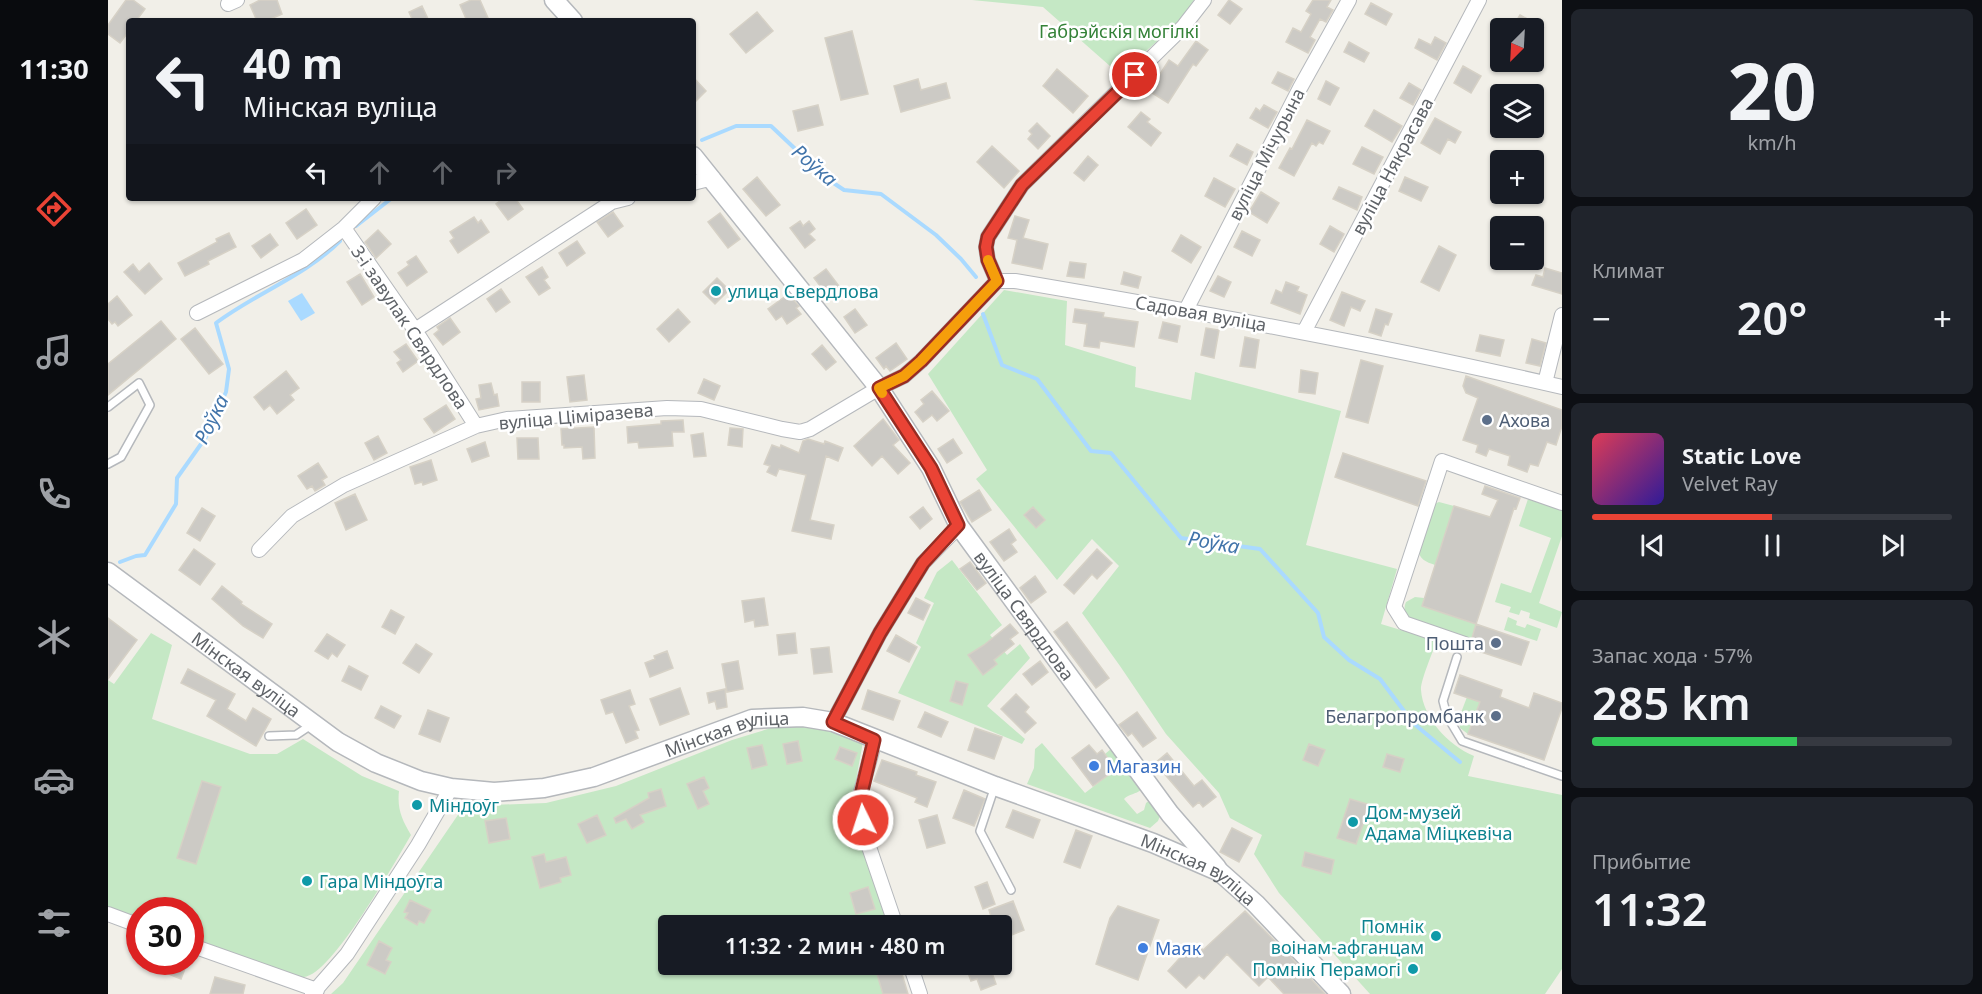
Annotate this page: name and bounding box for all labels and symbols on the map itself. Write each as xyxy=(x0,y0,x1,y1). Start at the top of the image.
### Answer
north arrow xyxy=(1490,18,1544,72)
park label: Габрэйскія могілкі xyxy=(1039,19,1199,43)
pin xyxy=(1109,49,1160,100)
street label: вуліца Мічурына xyxy=(1222,84,1310,224)
street label: вуліца Някрасава xyxy=(1346,93,1438,239)
water label: Роўка xyxy=(787,138,843,192)
street label: 3-і завулак Свярдлова xyxy=(346,240,474,414)
place label: улица Свердлова xyxy=(728,279,879,303)
marker: улица Свердлова xyxy=(709,284,723,298)
street label: Садовая вуліца xyxy=(1134,290,1268,336)
water label: Роўка xyxy=(187,390,235,448)
street label: вуліца Ціміразева xyxy=(498,397,654,435)
place label: Ахова xyxy=(1499,408,1550,432)
marker: Ахова xyxy=(1480,413,1494,427)
water label: Роўка xyxy=(1186,524,1242,560)
street label: вуліца Свярдлова xyxy=(969,546,1080,685)
street label: Мінская вуліца xyxy=(187,626,306,722)
place label: Пошта xyxy=(1426,631,1484,655)
marker: Пошта xyxy=(1489,636,1503,650)
place label: Белагропромбанк xyxy=(1325,704,1484,728)
street label: Мінская вуліца xyxy=(661,706,790,762)
marker: Белагропромбанк xyxy=(1489,709,1503,723)
place label: Магазин xyxy=(1106,754,1181,778)
marker: Магазин xyxy=(1087,759,1101,773)
position arrow xyxy=(831,788,895,852)
place label: Міндоўг xyxy=(429,793,499,817)
marker: Міндоўг xyxy=(410,798,424,812)
place label: Дом-музей Адама Міцкевіча xyxy=(1365,800,1512,845)
marker: Дом-музей Адама Міцкевіча xyxy=(1346,815,1360,829)
street label: Мінская вуліца xyxy=(1138,828,1261,911)
place label: Гара Міндоўга xyxy=(319,869,443,893)
marker: Гара Міндоўга xyxy=(300,874,314,888)
speed limit sign: 30 xyxy=(126,897,204,975)
place label: Помнік воінам-афганцам xyxy=(1271,914,1424,959)
marker: Помнік воінам-афганцам xyxy=(1429,929,1443,943)
place label: Маяк xyxy=(1155,936,1202,960)
marker: Маяк xyxy=(1136,941,1150,955)
place label: Помнік Перамогі xyxy=(1252,957,1401,981)
marker: Помнік Перамогі xyxy=(1406,962,1420,976)

